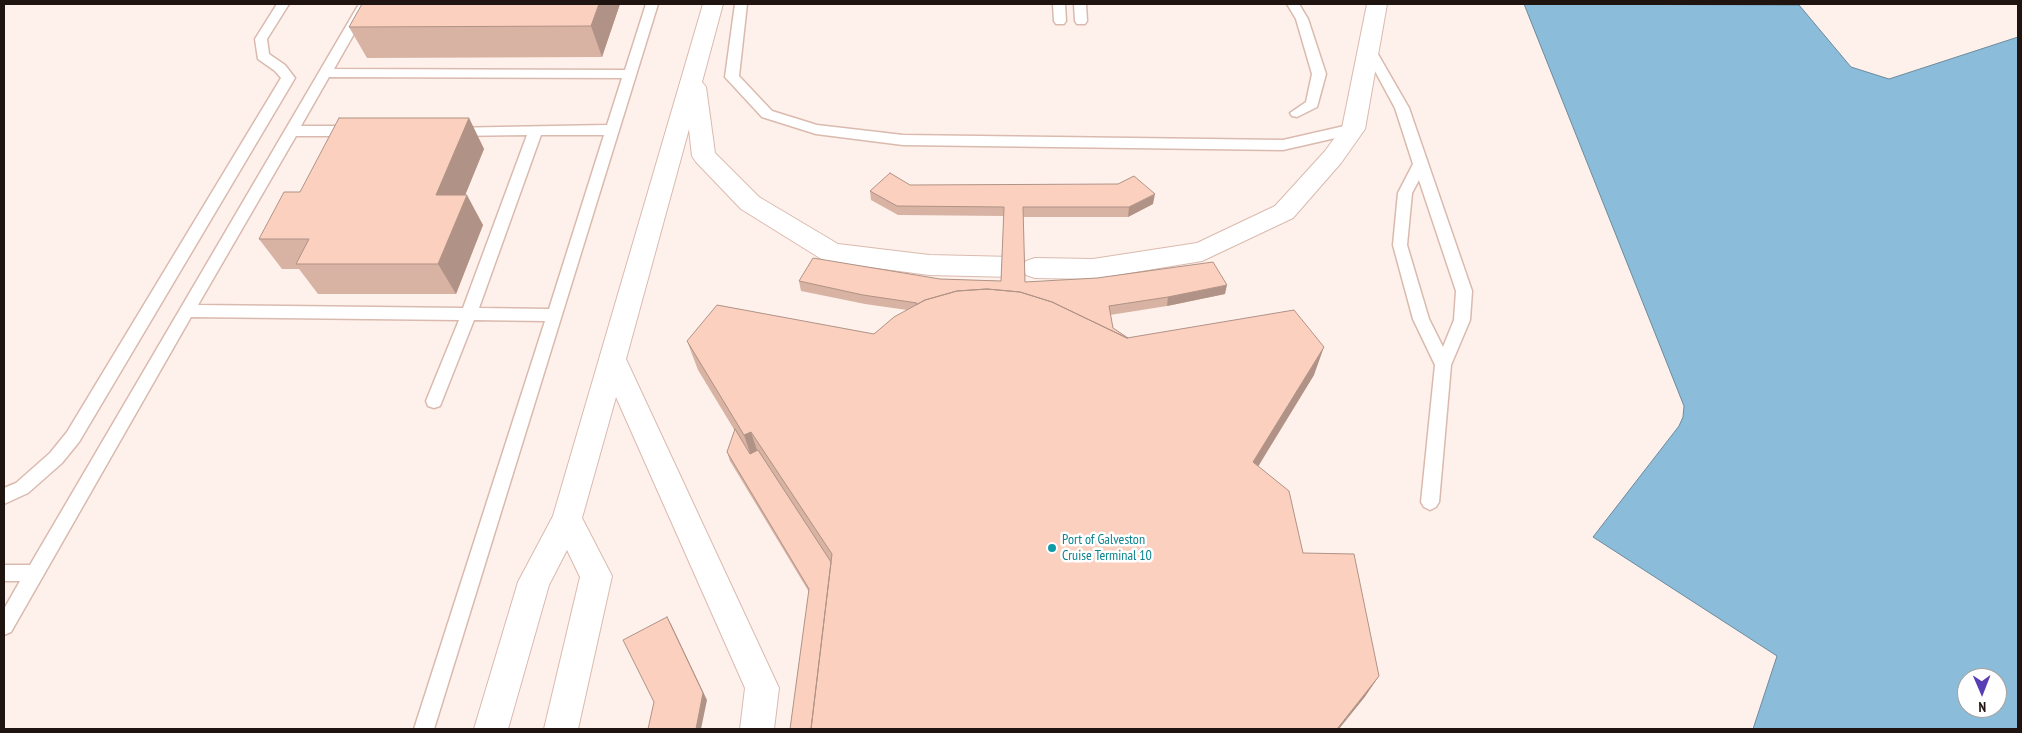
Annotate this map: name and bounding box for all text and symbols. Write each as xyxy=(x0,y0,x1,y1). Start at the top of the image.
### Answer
place label: Port of Galveston Cruise Terminal 10 xyxy=(1062,532,1152,564)
marker: Port of Galveston Cruise Terminal 10 xyxy=(1046,542,1058,554)
north arrow xyxy=(1957,668,2007,718)
text: N xyxy=(1978,698,1986,716)

